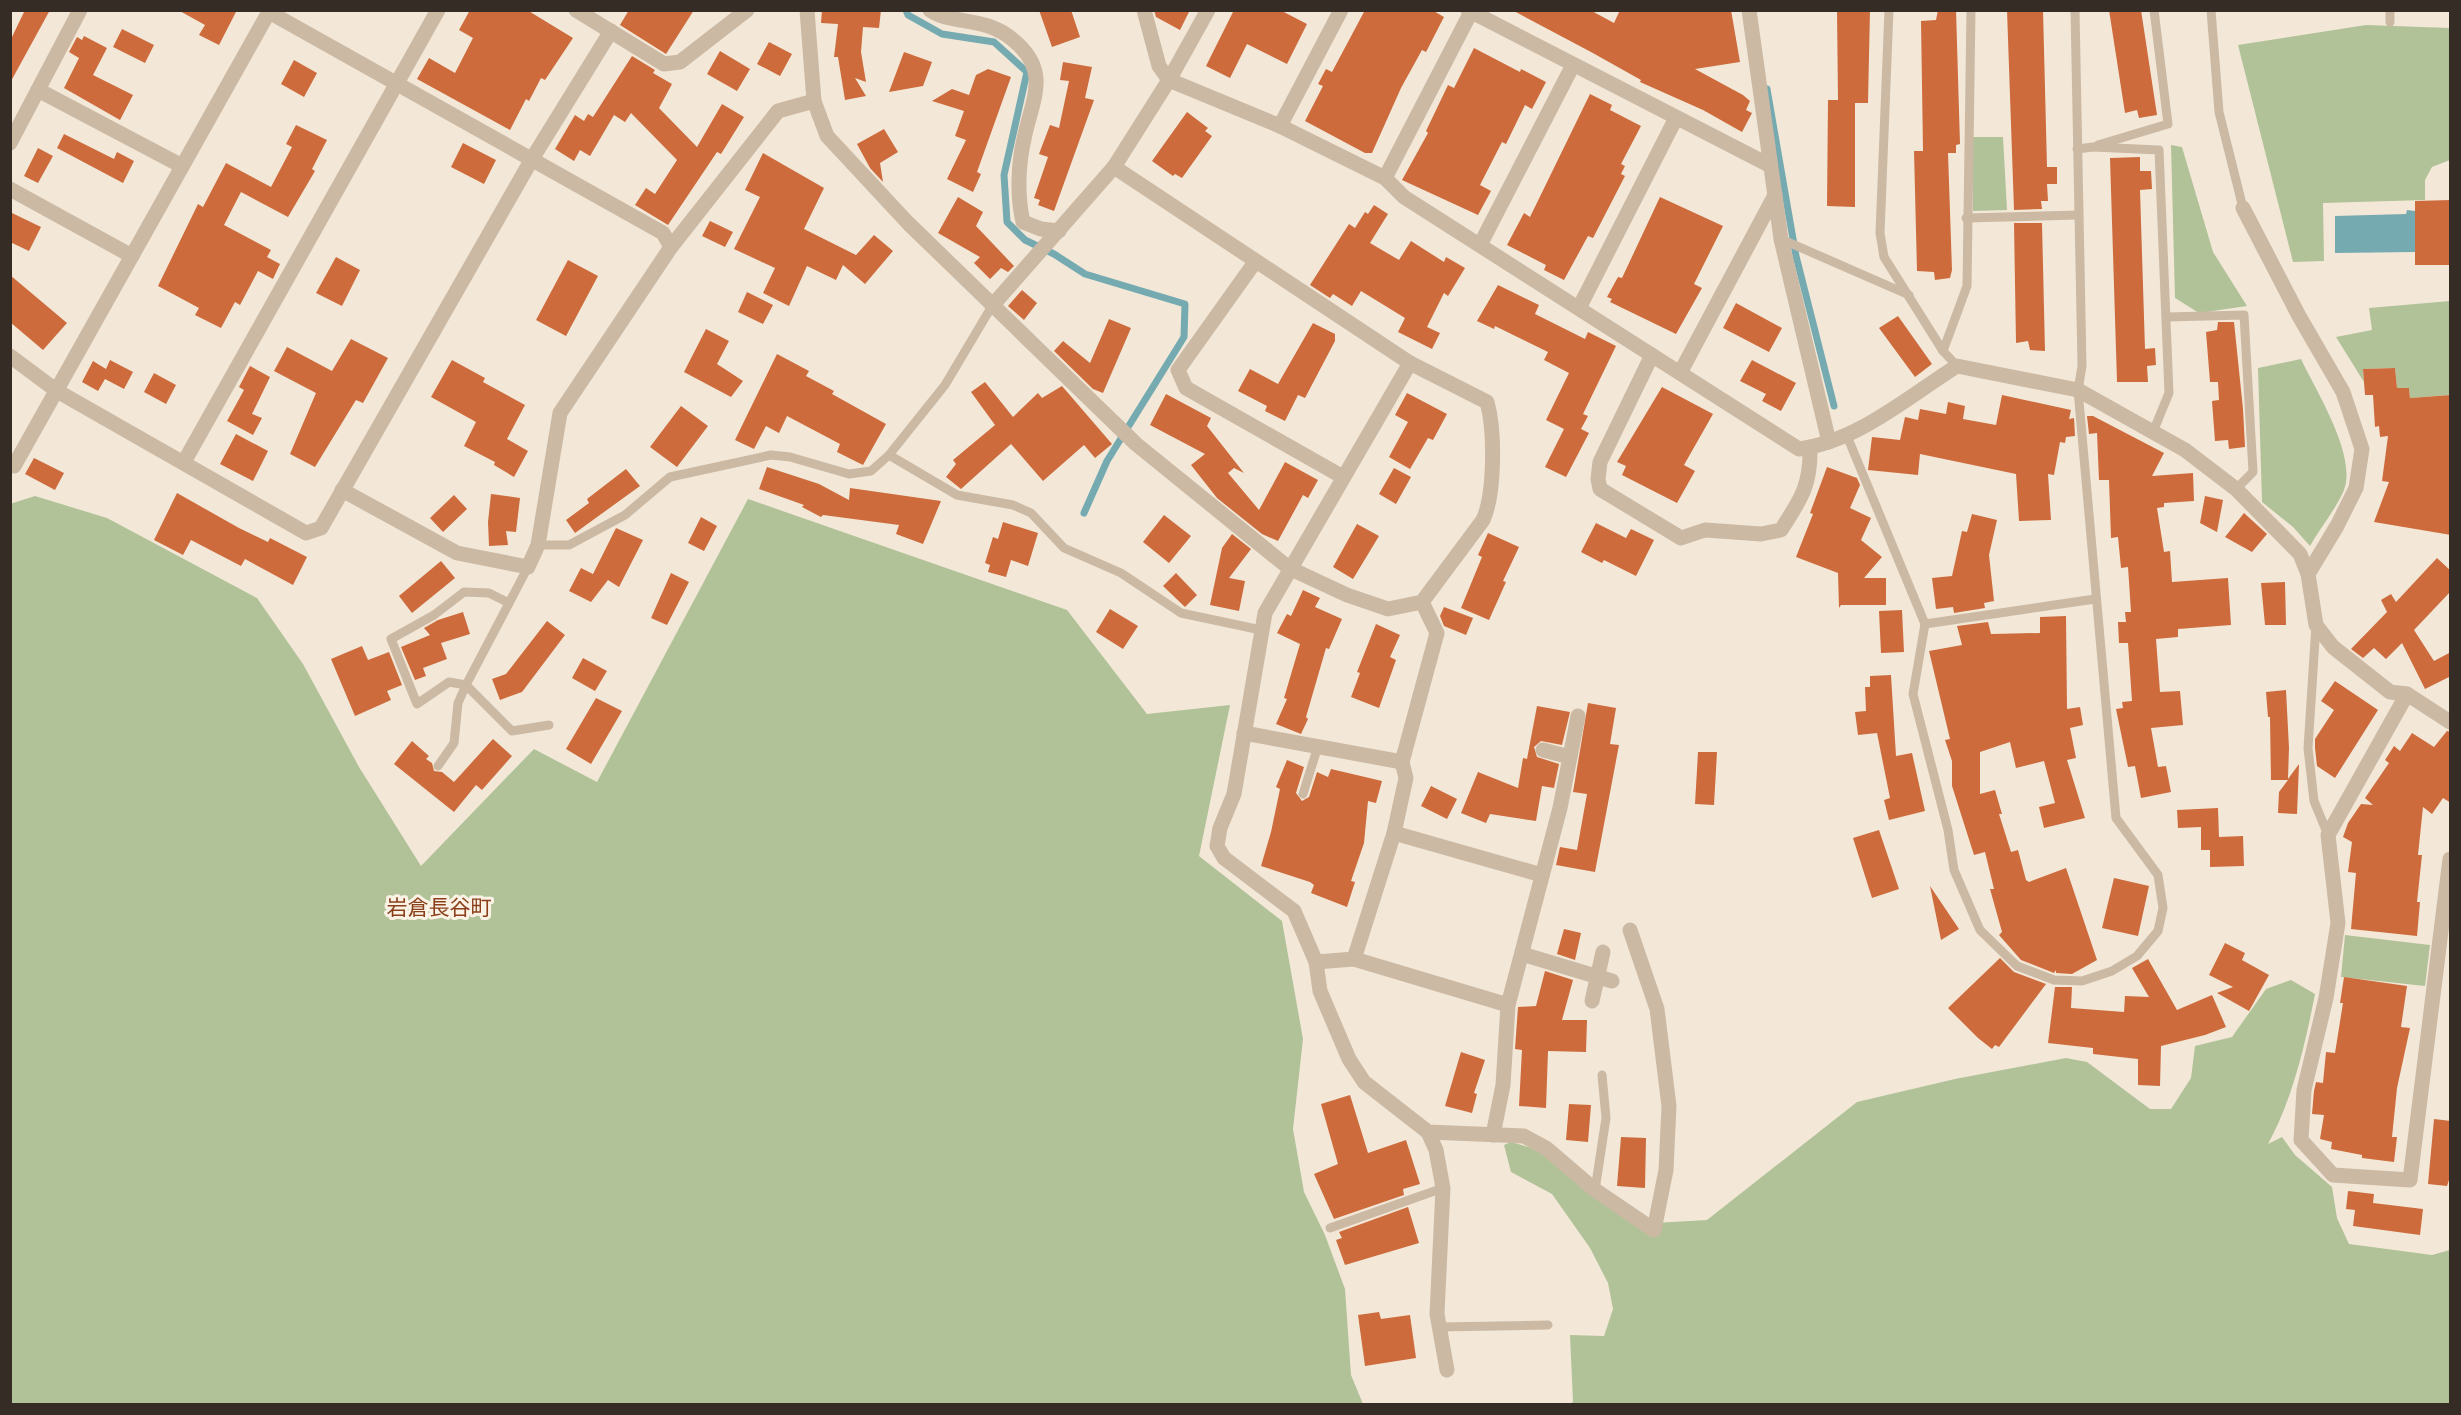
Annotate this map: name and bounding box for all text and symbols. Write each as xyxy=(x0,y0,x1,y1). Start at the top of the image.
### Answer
district label: 岩倉長谷町 xyxy=(387,894,492,921)

